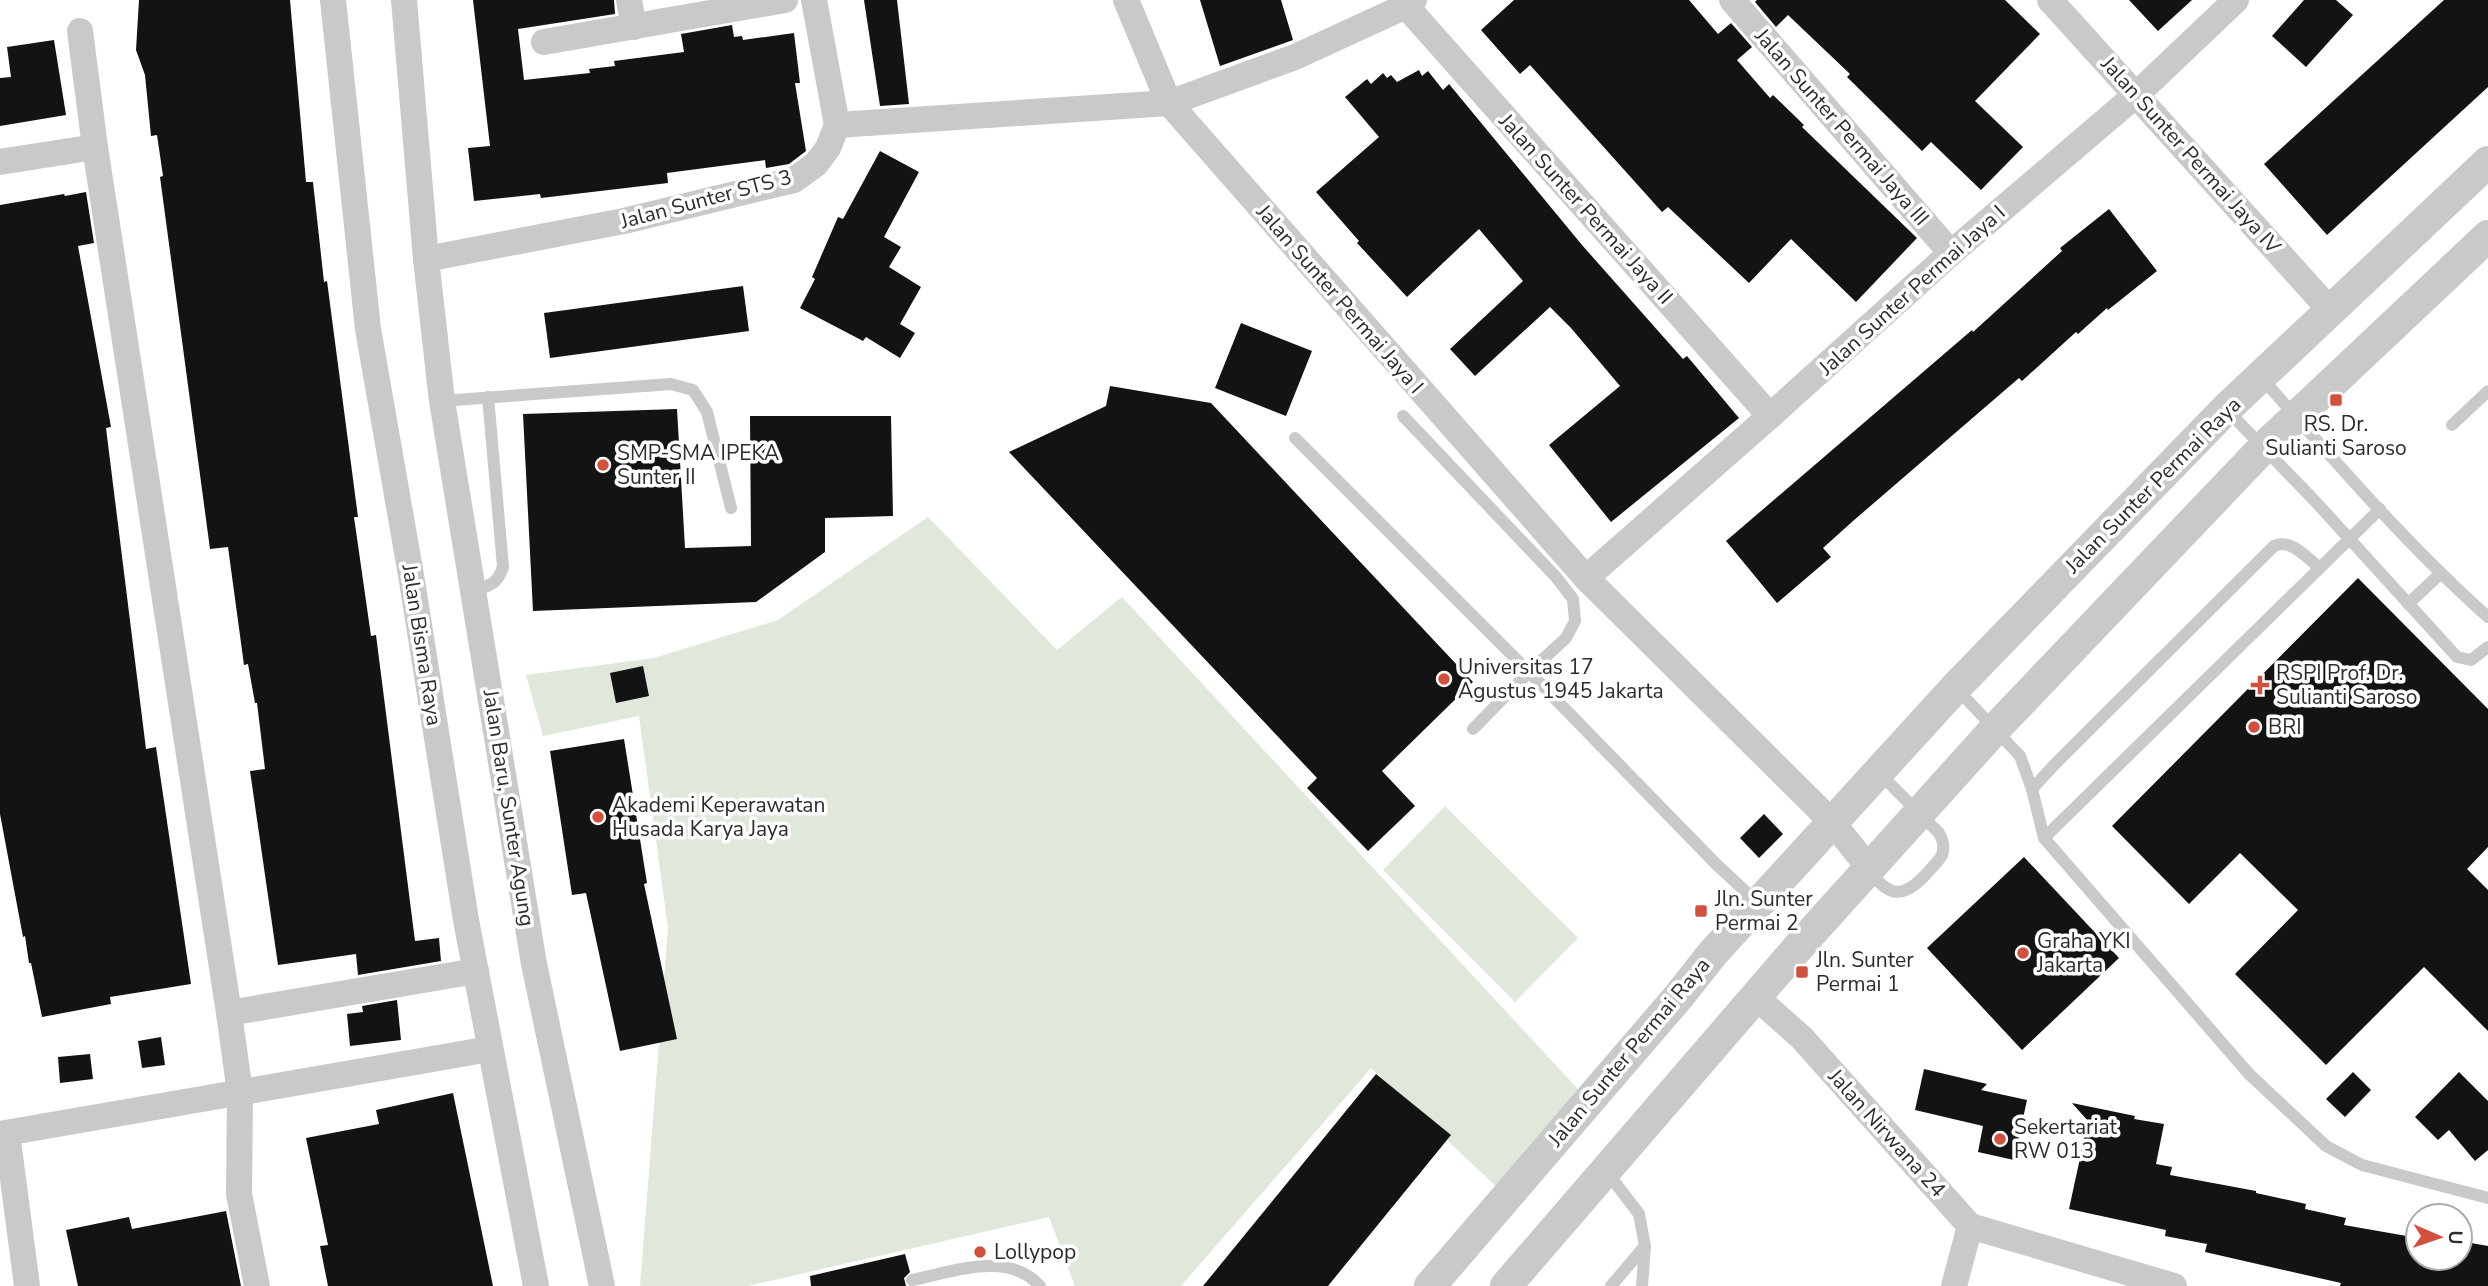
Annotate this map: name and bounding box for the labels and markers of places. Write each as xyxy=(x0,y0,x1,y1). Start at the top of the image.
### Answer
marker: RS. Dr. Sulianti Saroso xyxy=(2328,392,2344,408)
place label: RS. Dr. Sulianti Saroso xyxy=(2265,410,2407,462)
place label: SMP-SMA IPEKA Sunter II xyxy=(617,439,779,491)
marker: SMP-SMA IPEKA Sunter II xyxy=(595,457,611,473)
place label: Universitas 17 Agustus 1945 Jakarta xyxy=(1458,653,1664,705)
place label: RSPI Prof. Dr. Sulianti Saroso xyxy=(2276,659,2417,711)
marker: Universitas 17 Agustus 1945 Jakarta xyxy=(1436,671,1452,687)
marker: RSPI Prof. Dr. Sulianti Saroso xyxy=(2250,675,2270,695)
place label: BRI xyxy=(2268,713,2302,741)
marker: BRI xyxy=(2246,719,2262,735)
place label: Akademi Keperawatan Husada Karya Jaya xyxy=(612,791,825,843)
marker: Akademi Keperawatan Husada Karya Jaya xyxy=(590,809,606,825)
place label: Jln. Sunter Permai 2 xyxy=(1714,885,1813,937)
marker: Jln. Sunter Permai 2 xyxy=(1693,903,1709,919)
place label: Graha YKI Jakarta xyxy=(2036,927,2131,979)
marker: Graha YKI Jakarta xyxy=(2015,945,2031,961)
place label: Jln. Sunter Permai 1 xyxy=(1815,946,1914,998)
marker: Jln. Sunter Permai 1 xyxy=(1794,964,1810,980)
place label: Sekertariat RW 013 xyxy=(2014,1113,2118,1165)
marker: Sekertariat RW 013 xyxy=(1992,1131,2008,1147)
place label: Lollypop xyxy=(994,1238,1076,1266)
marker: Lollypop xyxy=(972,1244,988,1260)

